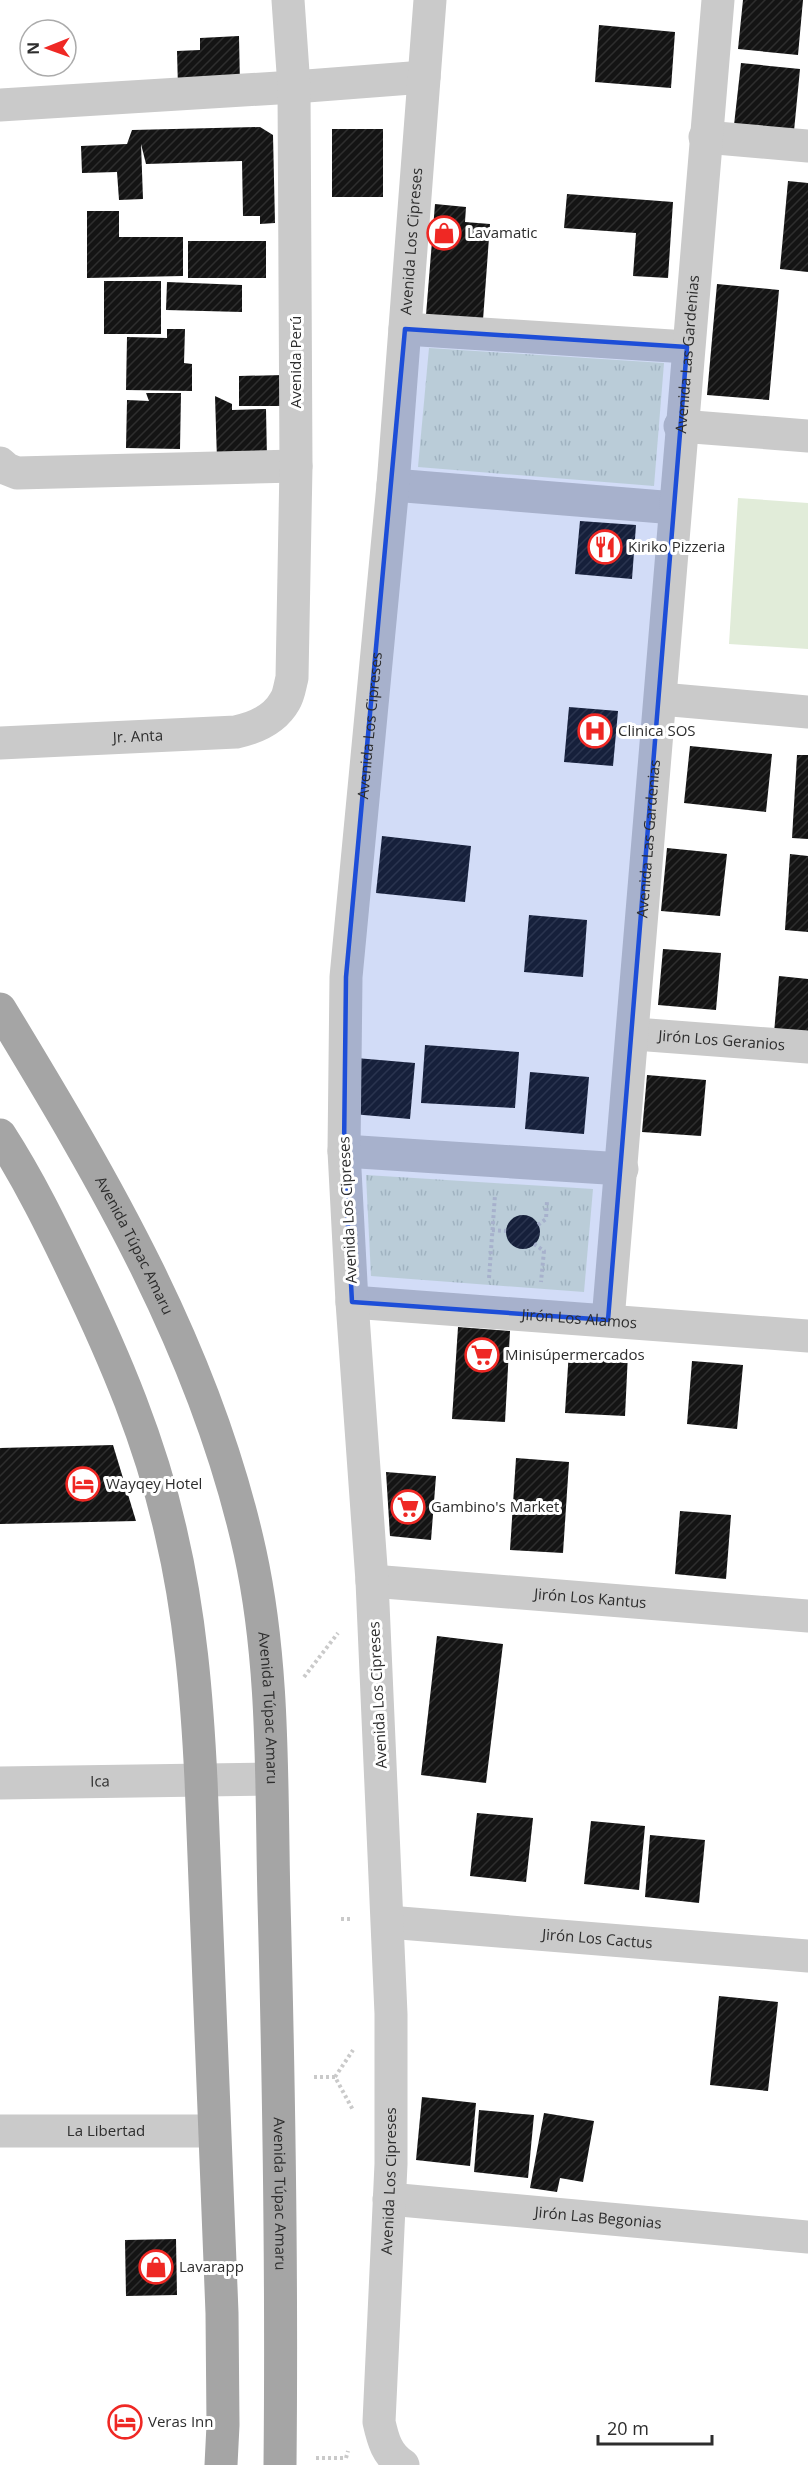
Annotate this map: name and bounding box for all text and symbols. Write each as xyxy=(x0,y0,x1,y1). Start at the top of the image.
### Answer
north arrow xyxy=(18,18,78,78)
text: N xyxy=(22,42,44,55)
street label: Avenida Los Cipreses xyxy=(395,167,426,316)
shop icon: Lavamatic xyxy=(426,215,462,251)
place label: Lavamatic xyxy=(467,222,538,242)
street label: Avenida Las Gardenias xyxy=(670,274,703,434)
street label: Avenida Perú xyxy=(285,316,305,408)
restaurant icon: Kiriko Pizzeria xyxy=(587,529,623,565)
place label: Kiriko Pizzeria xyxy=(628,536,725,556)
street label: Avenida Los Cipreses xyxy=(352,651,386,800)
hospital icon: Clinica SOS xyxy=(577,713,613,749)
place label: Clinica SOS xyxy=(618,720,696,740)
street label: Jr. Anta xyxy=(110,724,163,747)
street label: Avenida Las Gardenias xyxy=(631,759,664,919)
street label: Jirón Los Geranios xyxy=(656,1025,786,1054)
street label: Avenida Los Cipreses xyxy=(333,1136,361,1284)
street label: Avenida Túpac Amaru xyxy=(91,1172,179,1318)
street label: Jirón Los Alamos xyxy=(519,1304,638,1332)
supermarket icon: Minisúpermercados xyxy=(464,1337,500,1373)
place label: Minisúpermercados xyxy=(505,1344,645,1364)
hotel icon: Wayqey Hotel xyxy=(65,1466,101,1502)
place label: Wayqey Hotel xyxy=(106,1473,202,1493)
supermarket icon: Gambino's Market xyxy=(390,1489,426,1525)
place label: Gambino's Market xyxy=(431,1496,559,1516)
street label: Jirón Los Kantus xyxy=(532,1583,647,1612)
street label: Avenida Los Cipreses xyxy=(363,1621,391,1769)
street label: Avenida Túpac Amaru xyxy=(254,1630,283,1785)
street label: Ica xyxy=(90,1770,110,1791)
street label: Jirón Los Cactus xyxy=(539,1923,653,1952)
street label: Avenida Los Cipreses xyxy=(376,2107,400,2255)
street label: Avenida Túpac Amaru xyxy=(270,2117,291,2270)
street label: La Libertad xyxy=(67,2120,145,2140)
street label: Jirón Las Begonias xyxy=(532,2201,662,2233)
shop icon: Lavarapp xyxy=(138,2249,174,2285)
place label: Lavarapp xyxy=(179,2256,244,2276)
hotel icon: Veras Inn xyxy=(107,2404,143,2440)
scale bar xyxy=(598,2408,712,2446)
place label: Veras Inn xyxy=(148,2411,213,2431)
text: 20 m xyxy=(607,2416,649,2440)

